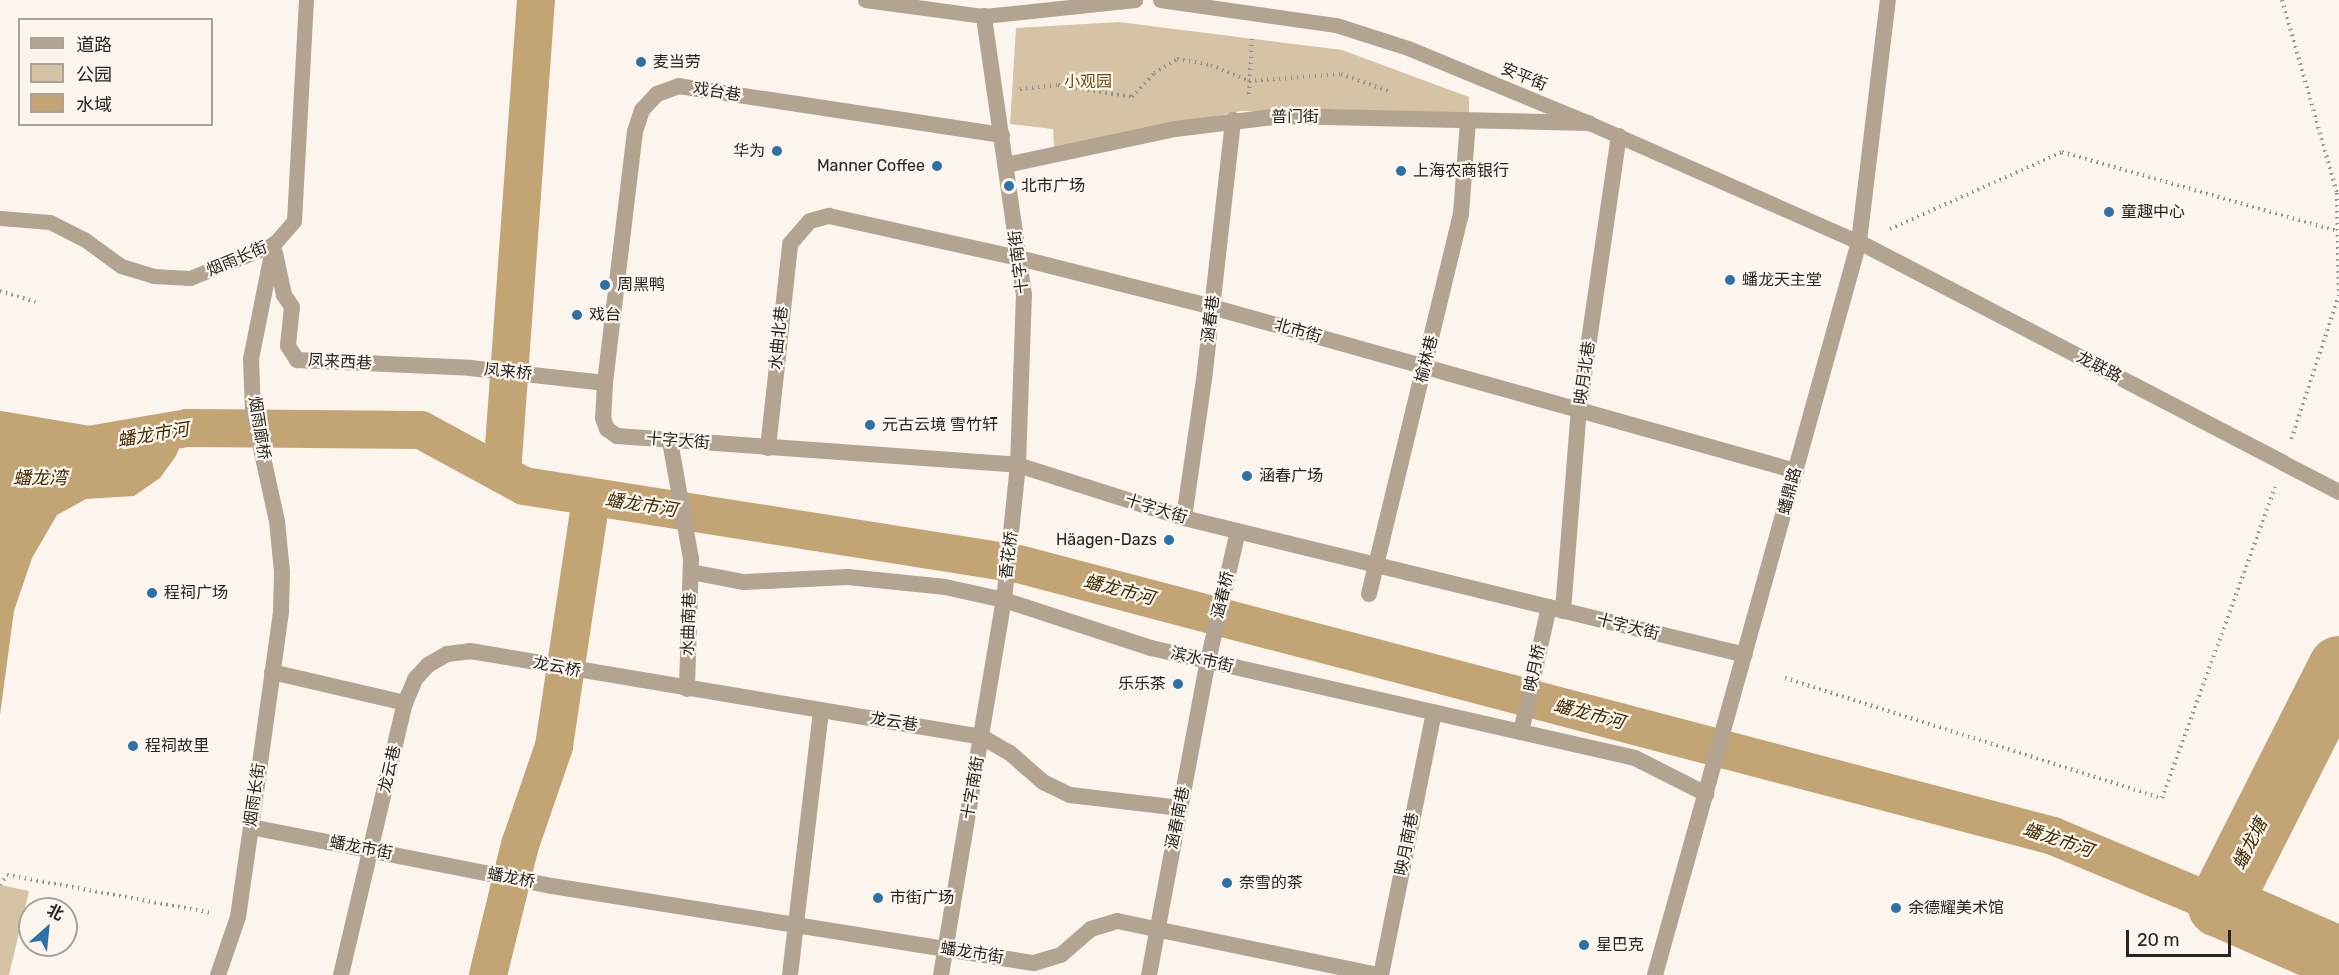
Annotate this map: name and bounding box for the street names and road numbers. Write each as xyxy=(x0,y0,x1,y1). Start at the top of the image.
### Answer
street label: 安平街 xyxy=(1498,59,1550,95)
street label: 戏台巷 xyxy=(692,79,742,105)
street label: 普门街 xyxy=(1271,107,1319,127)
street label: 十字南街 xyxy=(1006,229,1032,295)
street label: 烟雨长街 xyxy=(204,238,270,280)
street label: 涵春巷 xyxy=(1199,294,1223,344)
street label: 水曲北巷 xyxy=(766,305,792,371)
street label: 北市街 xyxy=(1272,315,1324,347)
street label: 榆林巷 xyxy=(1412,333,1442,385)
street label: 映月北巷 xyxy=(1571,340,1599,406)
street label: 龙联路 xyxy=(2073,348,2125,386)
street label: 凤来西巷 xyxy=(308,351,372,373)
street label: 凤来桥 xyxy=(483,360,533,384)
street label: 烟雨廊桥 xyxy=(245,395,273,461)
street label: 十字大街 xyxy=(645,429,711,453)
street label: 蟠鼎路 xyxy=(1775,465,1805,517)
street label: 十字大街 xyxy=(1123,490,1189,528)
street label: 香花桥 xyxy=(997,530,1021,580)
street label: 涵春桥 xyxy=(1208,569,1238,621)
street label: 水曲南巷 xyxy=(678,592,700,656)
street label: 十字大街 xyxy=(1595,610,1661,644)
street label: 滨水市街 xyxy=(1169,643,1235,677)
street label: 映月桥 xyxy=(1521,643,1549,693)
street label: 龙云桥 xyxy=(532,653,582,681)
street label: 龙云巷 xyxy=(869,709,919,735)
street label: 龙云巷 xyxy=(375,743,405,795)
street label: 十字南街 xyxy=(958,755,988,821)
street label: 烟雨长街 xyxy=(241,762,269,828)
street label: 涵春南巷 xyxy=(1162,785,1194,851)
street label: 映月南巷 xyxy=(1391,811,1423,877)
street label: 蟠龙市街 xyxy=(328,832,394,864)
street label: 蟠龙桥 xyxy=(486,864,536,892)
street label: 蟠龙市街 xyxy=(939,939,1005,967)

